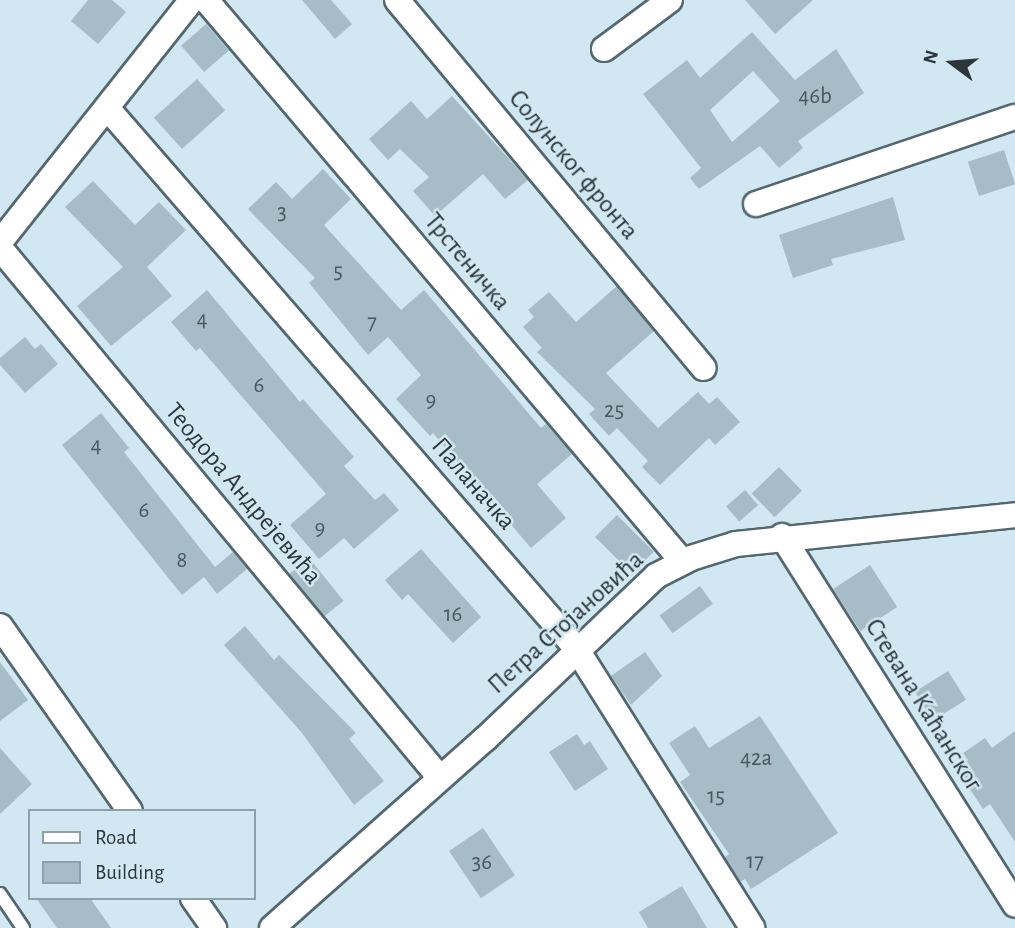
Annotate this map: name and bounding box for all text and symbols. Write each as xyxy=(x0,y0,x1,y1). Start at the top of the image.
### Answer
north arrow xyxy=(917,28,987,98)
text: N xyxy=(920,48,942,66)
house number: 46b xyxy=(798,83,832,111)
street label: Солунског фронта xyxy=(501,84,645,246)
house number: 3 xyxy=(277,199,287,227)
street label: Трстеничка xyxy=(417,207,517,317)
house number: 5 xyxy=(333,258,343,286)
house number: 4 xyxy=(196,306,208,334)
house number: 7 xyxy=(367,309,377,337)
house number: 6 xyxy=(254,372,264,400)
house number: 9 xyxy=(426,387,436,415)
street label: Теодора Андрејевића xyxy=(158,397,328,591)
house number: 25 xyxy=(604,397,624,425)
street label: Паланачка xyxy=(424,431,522,537)
house number: 4 xyxy=(90,432,102,460)
house number: 6 xyxy=(139,497,149,525)
house number: 9 xyxy=(315,515,325,543)
street label: Петра Стојановића xyxy=(482,545,650,701)
house number: 8 xyxy=(177,547,187,575)
house number: 16 xyxy=(444,601,462,629)
street label: Стевана Каћанског xyxy=(857,613,989,797)
house number: 42a xyxy=(740,745,772,773)
house number: 15 xyxy=(707,783,725,811)
legend xyxy=(28,809,256,900)
text: Road xyxy=(95,827,137,848)
house number: 17 xyxy=(746,848,764,876)
house number: 36 xyxy=(472,849,492,877)
text: Building xyxy=(95,862,164,883)

